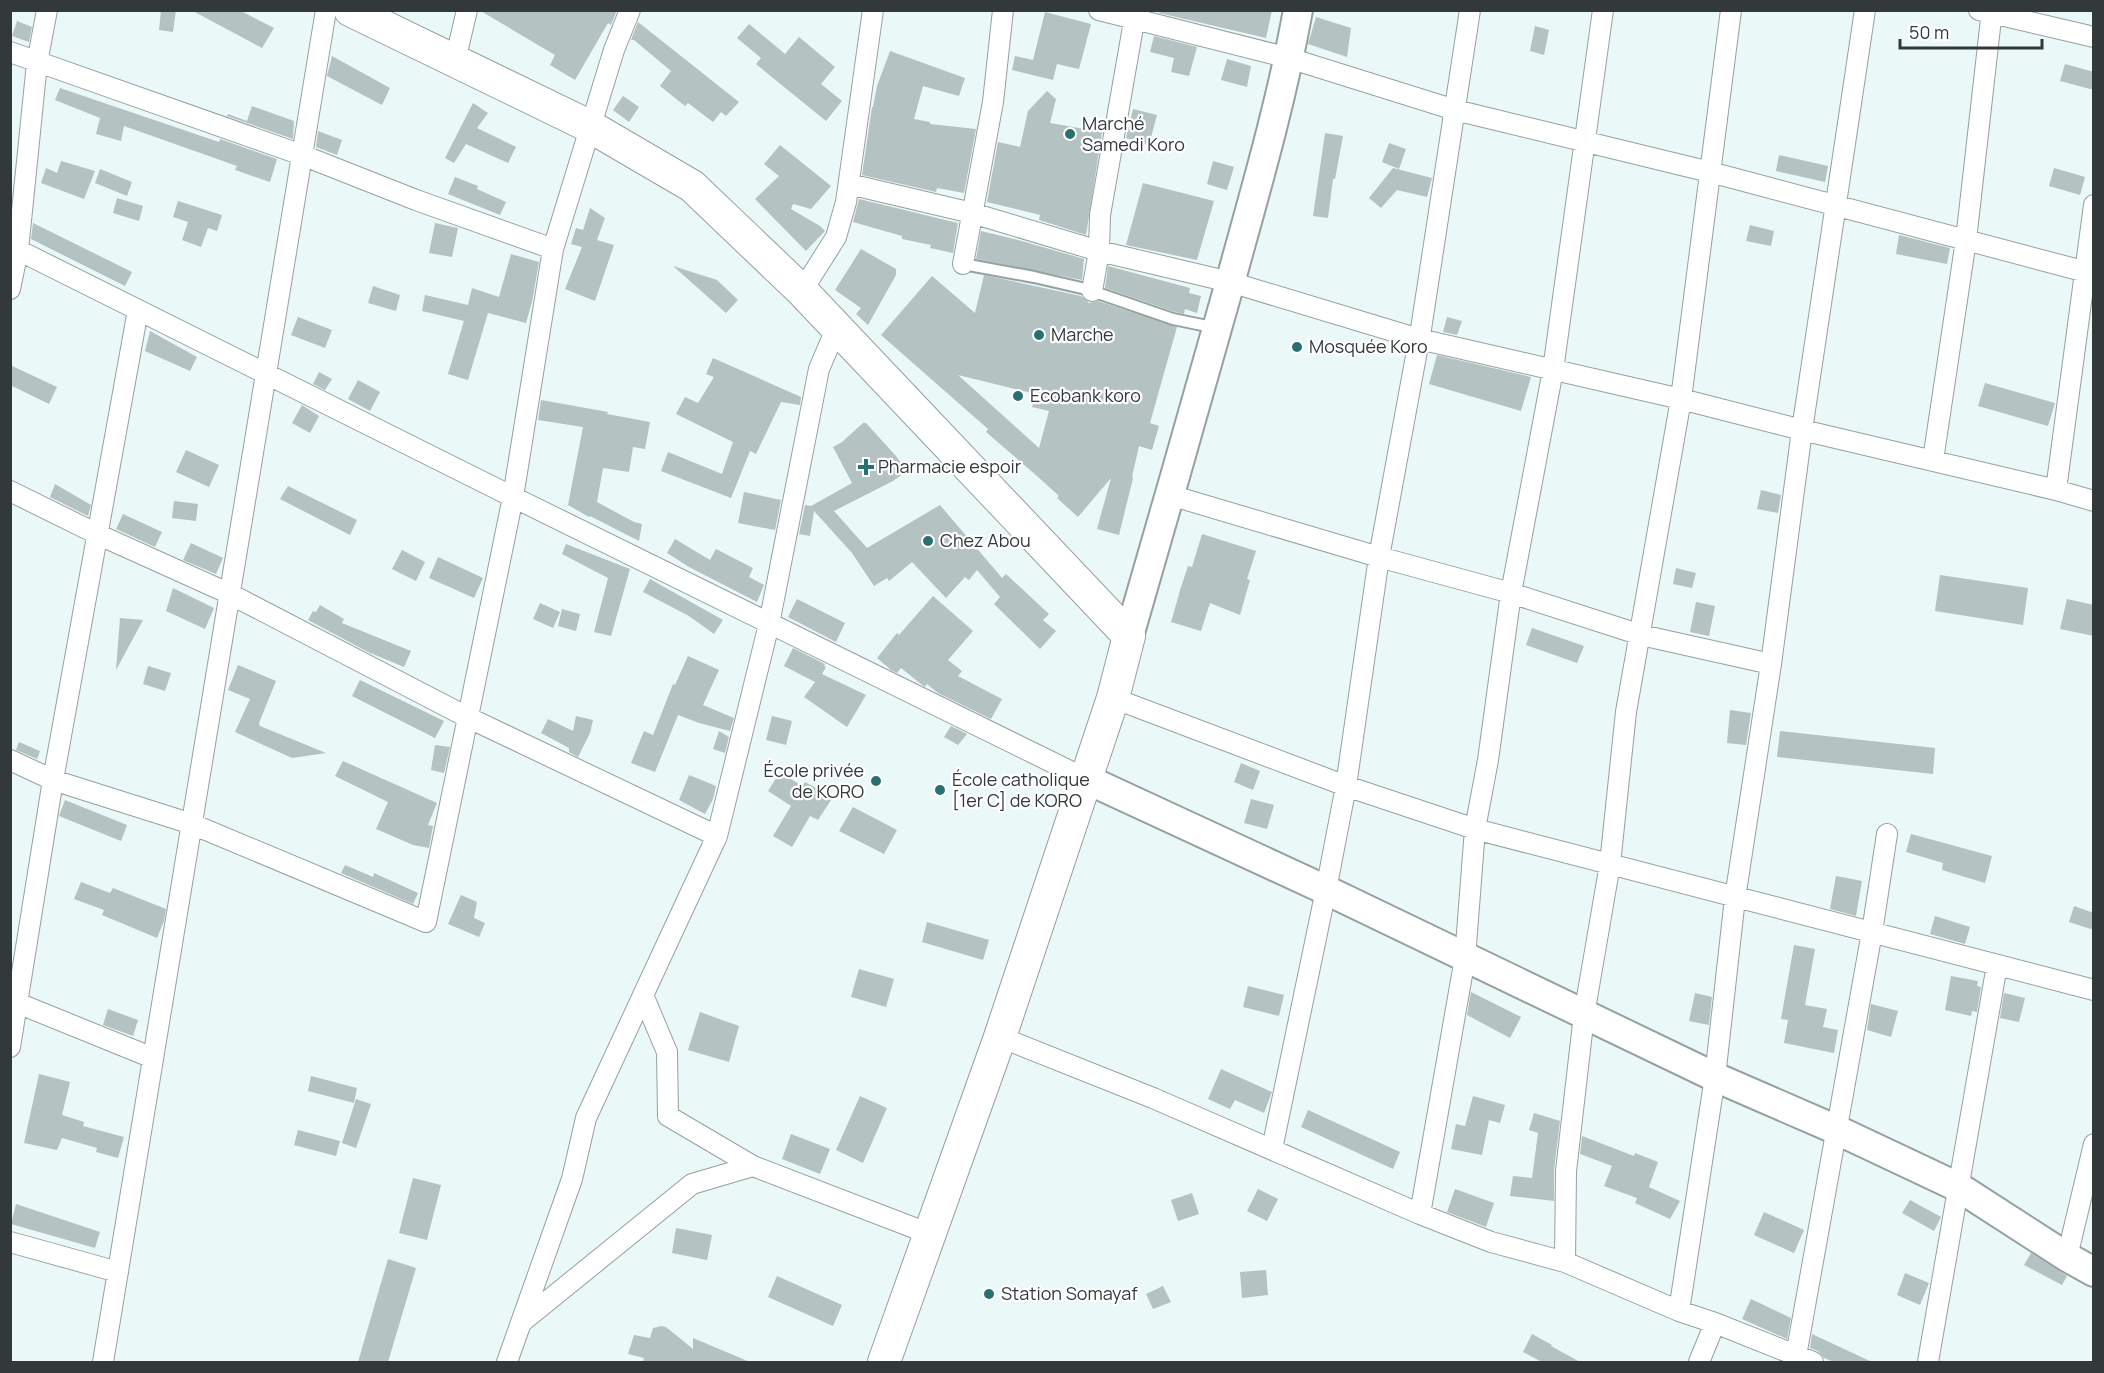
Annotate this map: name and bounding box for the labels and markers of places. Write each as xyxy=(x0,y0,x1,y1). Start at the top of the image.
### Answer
place label: Marché Samedi Koro xyxy=(1082,111,1185,156)
marker: Marché Samedi Koro xyxy=(1063,127,1077,141)
place label: Marche xyxy=(1051,322,1114,346)
marker: Marche xyxy=(1032,328,1046,342)
place label: Mosquée Koro xyxy=(1309,334,1428,358)
marker: Mosquée Koro xyxy=(1290,340,1304,354)
place label: Ecobank koro xyxy=(1030,383,1141,407)
marker: Ecobank koro xyxy=(1011,389,1025,403)
place label: Pharmacie espoir xyxy=(878,454,1022,478)
marker: Pharmacie espoir xyxy=(859,460,873,474)
place label: Chez Abou xyxy=(940,528,1031,552)
marker: Chez Abou xyxy=(921,534,935,548)
place label: École privée de KORO xyxy=(764,758,864,803)
place label: École catholique [1er C] de KORO xyxy=(952,767,1090,812)
marker: École privée de KORO xyxy=(869,774,883,788)
marker: École catholique [1er C] de KORO xyxy=(933,783,947,797)
place label: Station Somayaf xyxy=(1001,1281,1138,1305)
marker: Station Somayaf xyxy=(982,1287,996,1301)

